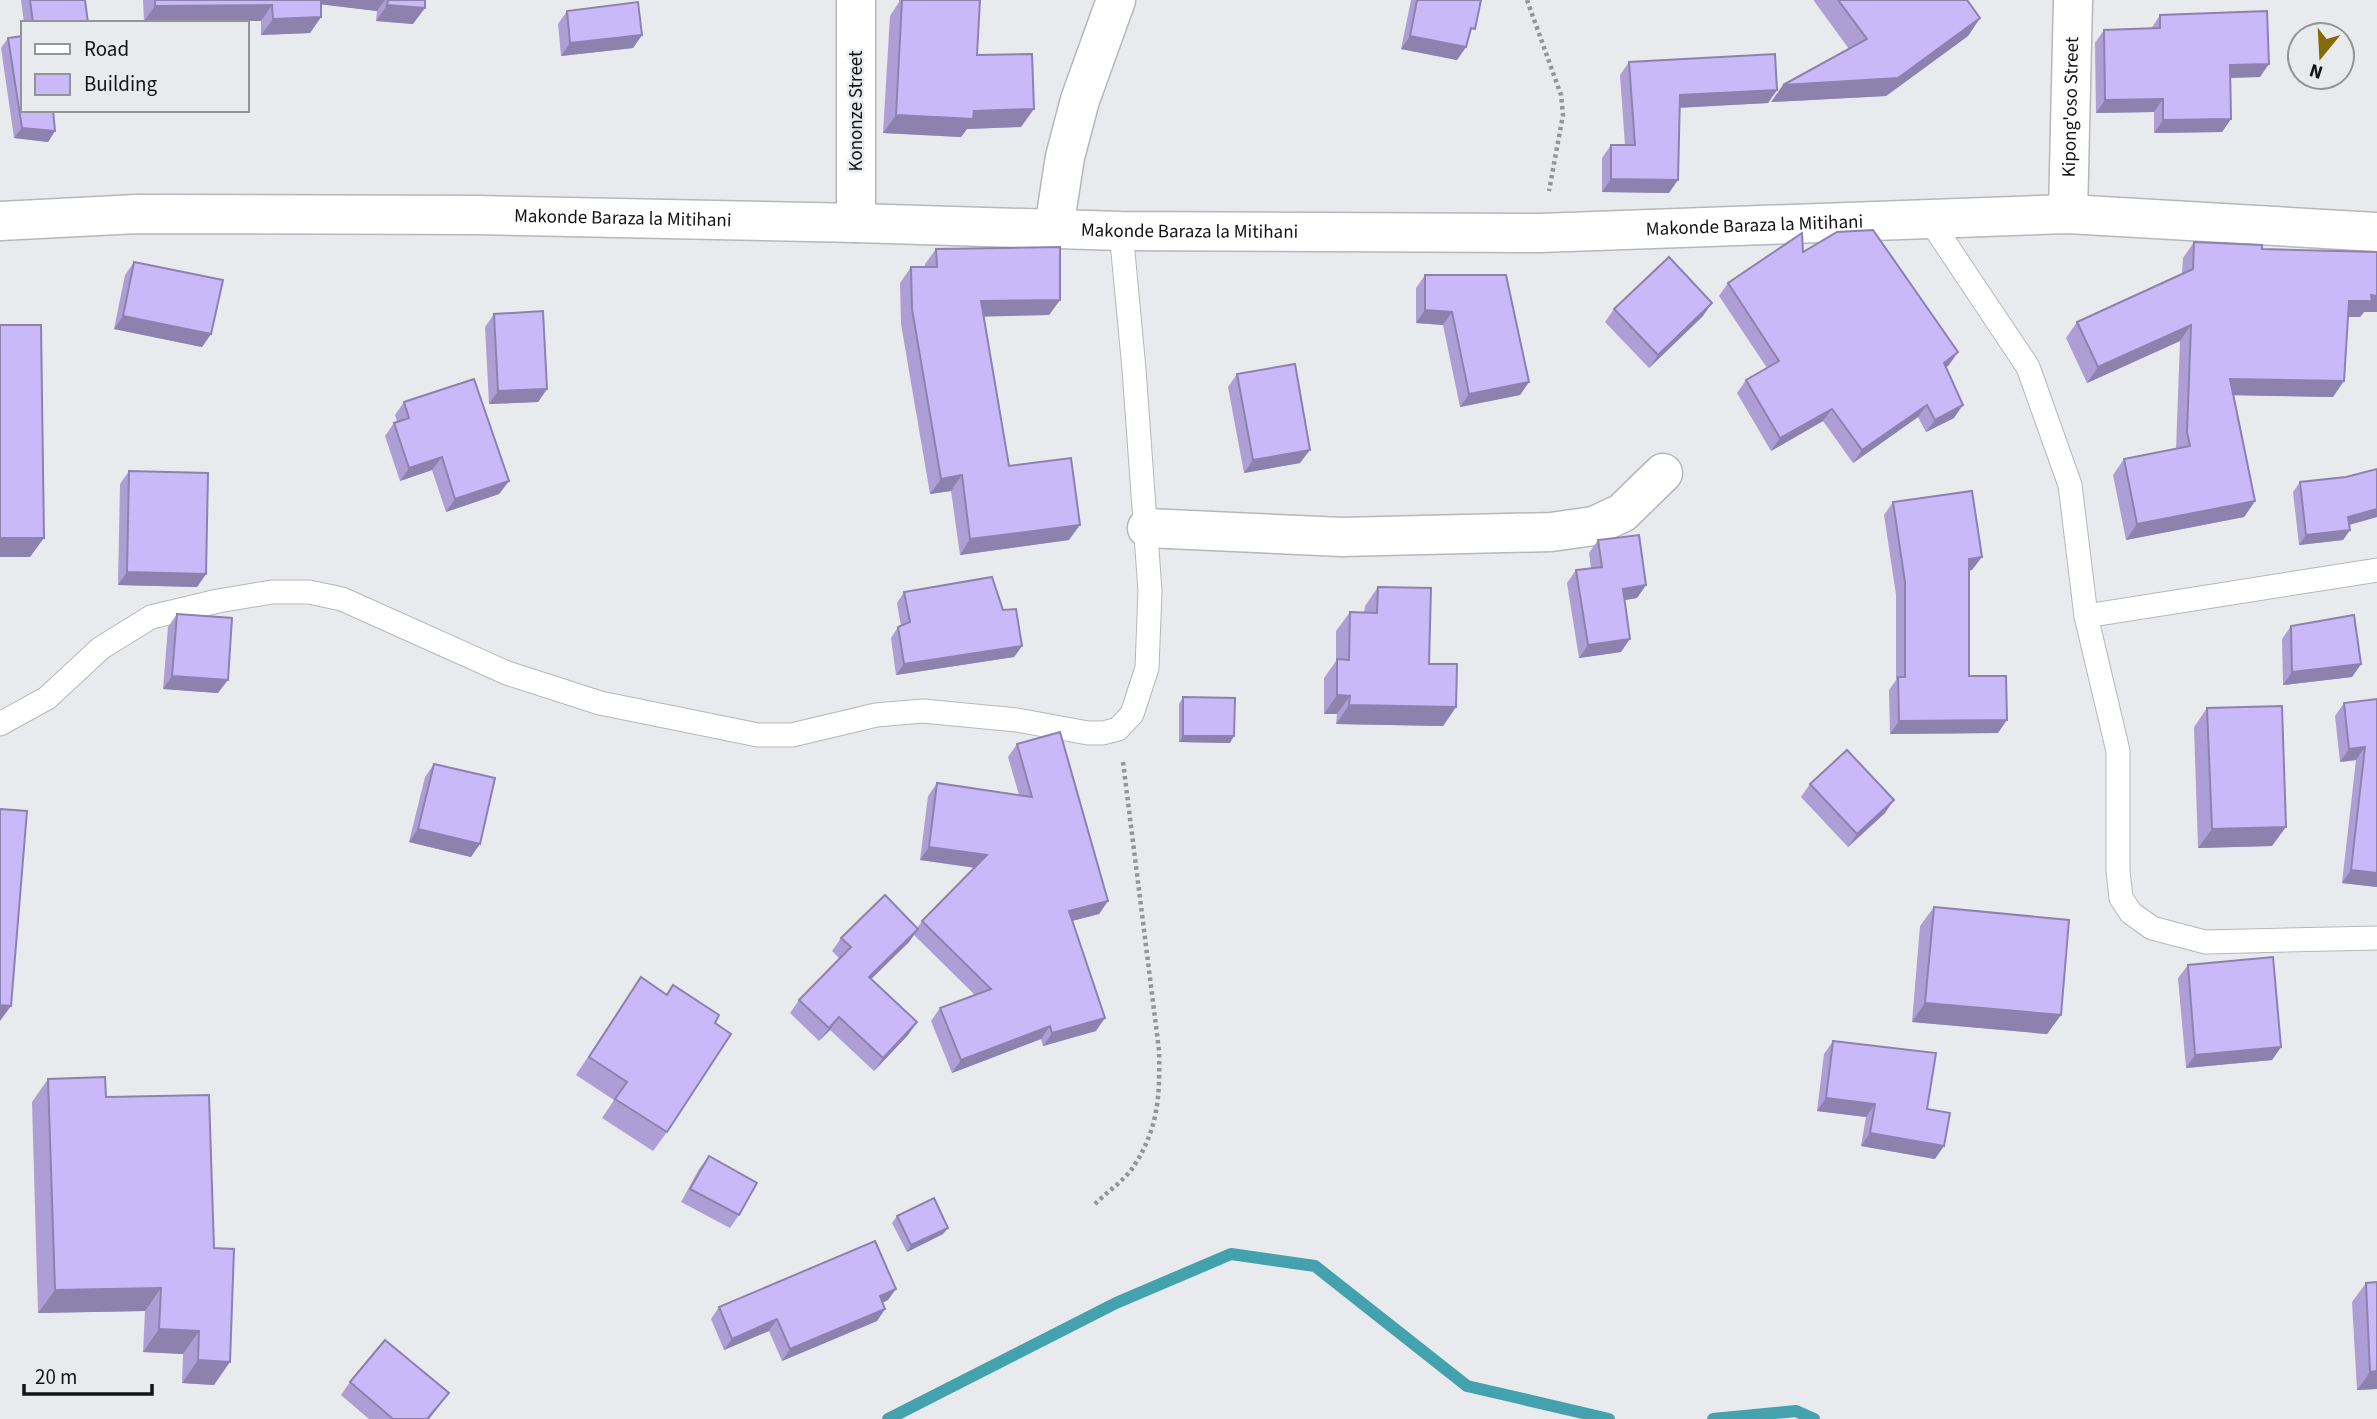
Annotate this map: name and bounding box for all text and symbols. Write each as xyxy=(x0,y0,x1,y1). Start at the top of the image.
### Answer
legend xyxy=(21,21,248,112)
north arrow xyxy=(2286,21,2356,91)
text: Road xyxy=(84,34,129,64)
street label: Kipong'oso Street xyxy=(2055,36,2086,178)
street label: Kononze Street xyxy=(843,50,870,171)
text: N xyxy=(2306,56,2326,86)
text: Building xyxy=(84,69,158,99)
street label: Makonde Baraza la Mitihani xyxy=(514,202,732,234)
street label: Makonde Baraza la Mitihani xyxy=(1645,208,1864,243)
street label: Makonde Baraza la Mitihani xyxy=(1081,216,1298,245)
scale bar xyxy=(24,1352,152,1396)
text: 20 m xyxy=(35,1362,77,1392)

